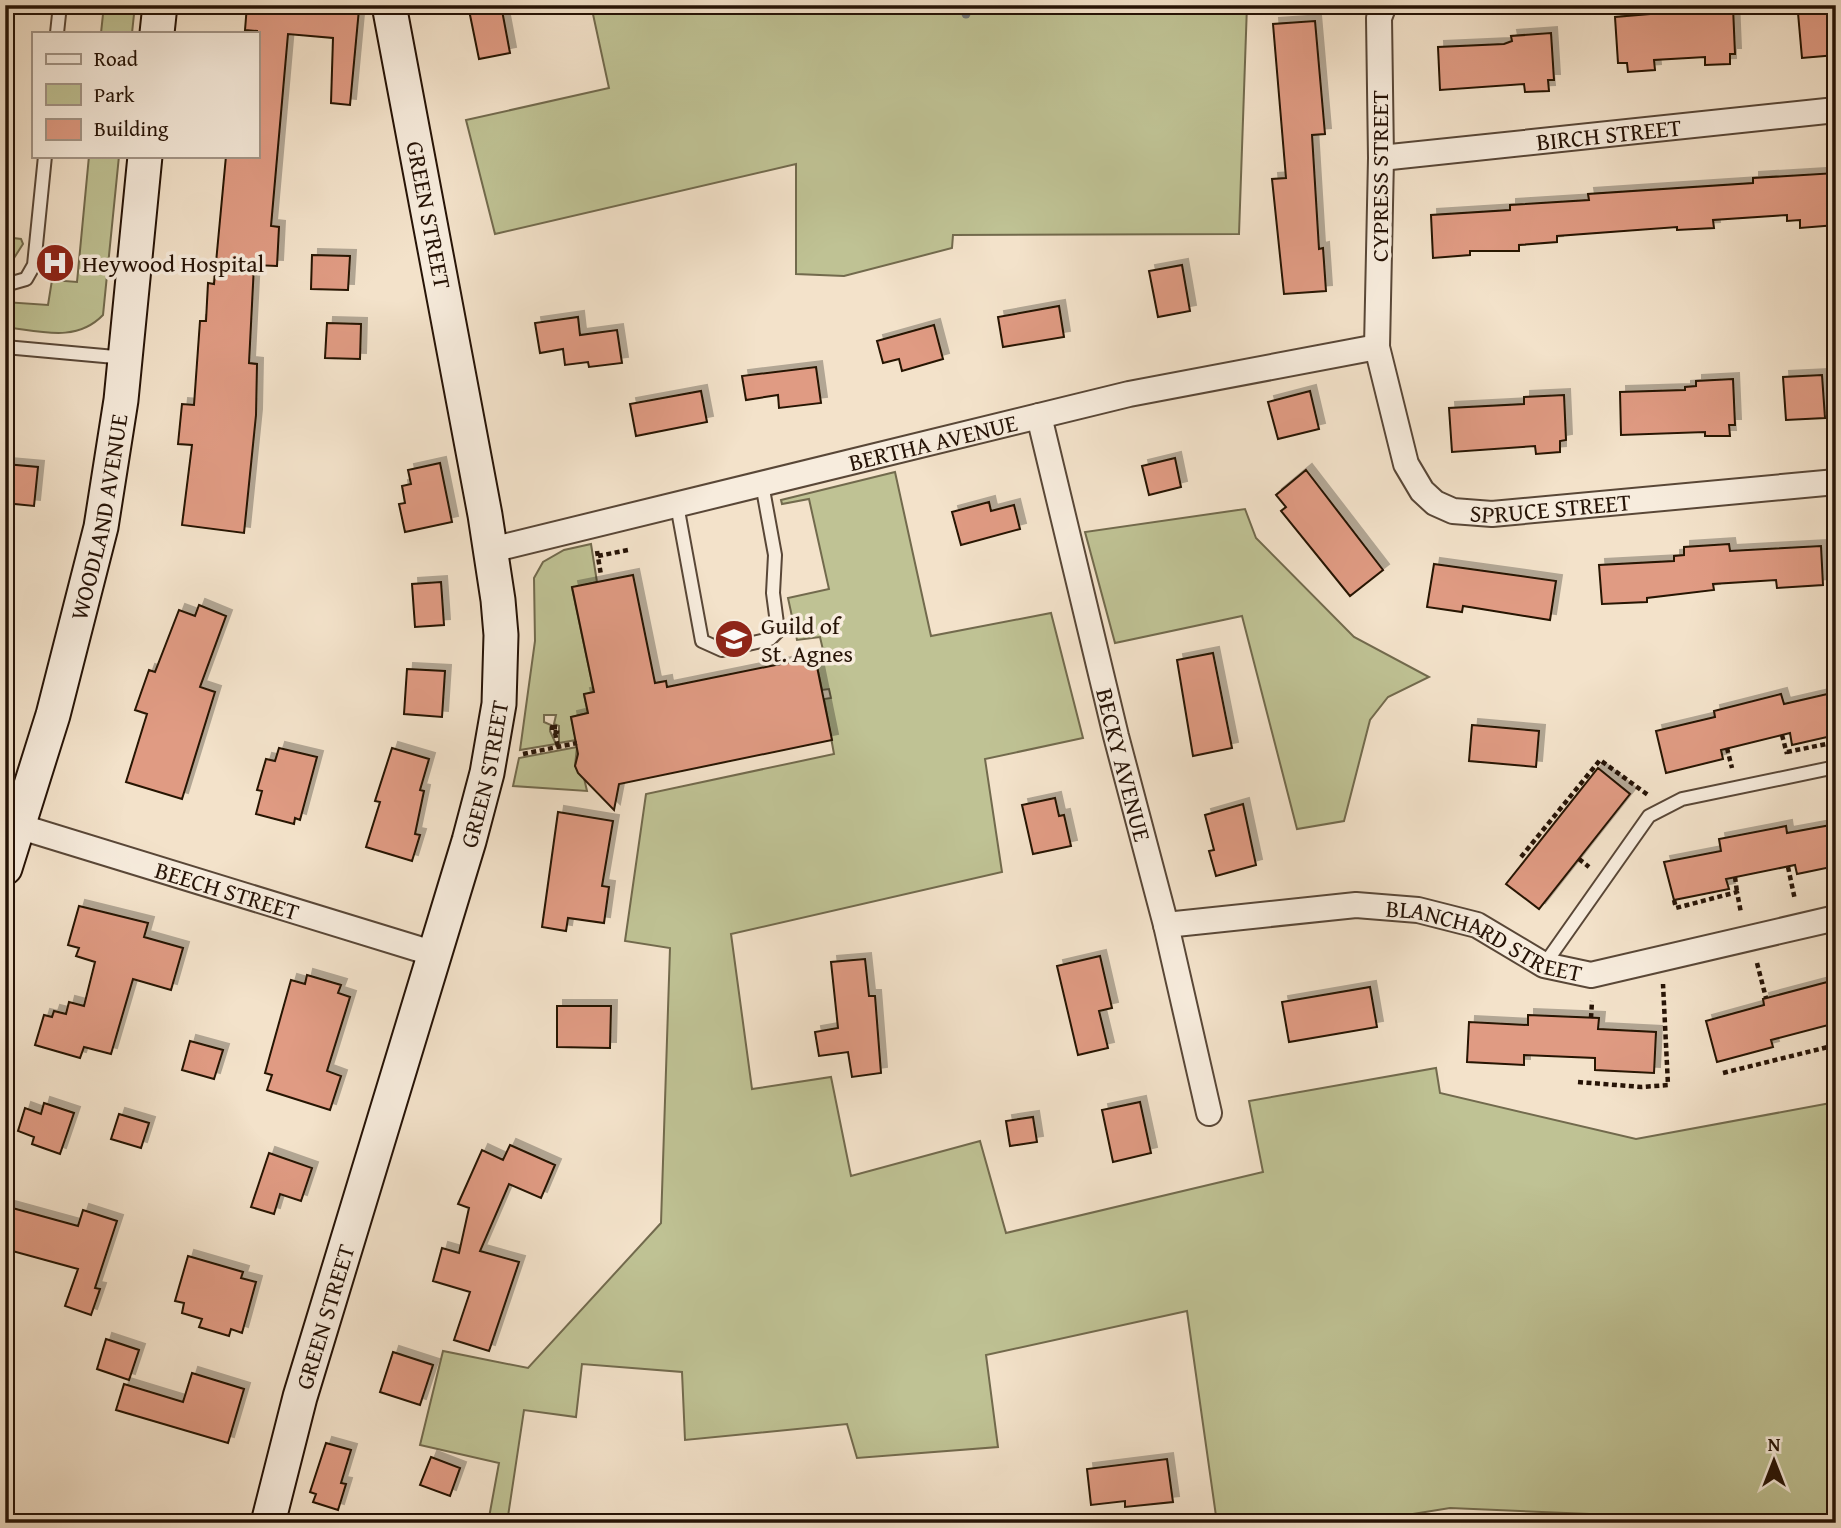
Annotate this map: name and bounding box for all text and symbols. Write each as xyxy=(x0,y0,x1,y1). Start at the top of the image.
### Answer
legend xyxy=(32,32,259,158)
text: Road xyxy=(94,43,139,74)
text: Park xyxy=(94,79,135,110)
street label: CYPRESS STREET xyxy=(1362,90,1397,262)
street label: BIRCH STREET xyxy=(1534,109,1683,159)
text: Building xyxy=(94,113,169,144)
street label: GREEN STREET xyxy=(398,138,460,292)
hospital icon: Heywood Hospital xyxy=(34,242,76,284)
place label: Heywood Hospital xyxy=(82,246,265,281)
street label: BERTHA AVENUE xyxy=(845,404,1021,479)
street label: WOODLAND AVENUE xyxy=(60,411,136,624)
street label: SPRUCE STREET xyxy=(1469,484,1632,532)
place label: Guild of St. Agnes xyxy=(761,608,853,671)
school or university icon: Guild of St. Agnes xyxy=(713,618,755,660)
street label: BECKY AVENUE xyxy=(1088,685,1161,845)
street label: GREEN STREET xyxy=(451,698,517,851)
street label: BEECH STREET xyxy=(151,852,304,929)
street label: BLANCHARD STREET xyxy=(1385,890,1585,990)
street label: GREEN STREET xyxy=(286,1240,363,1393)
north arrow xyxy=(1740,1426,1810,1496)
text: N xyxy=(1768,1430,1781,1458)

